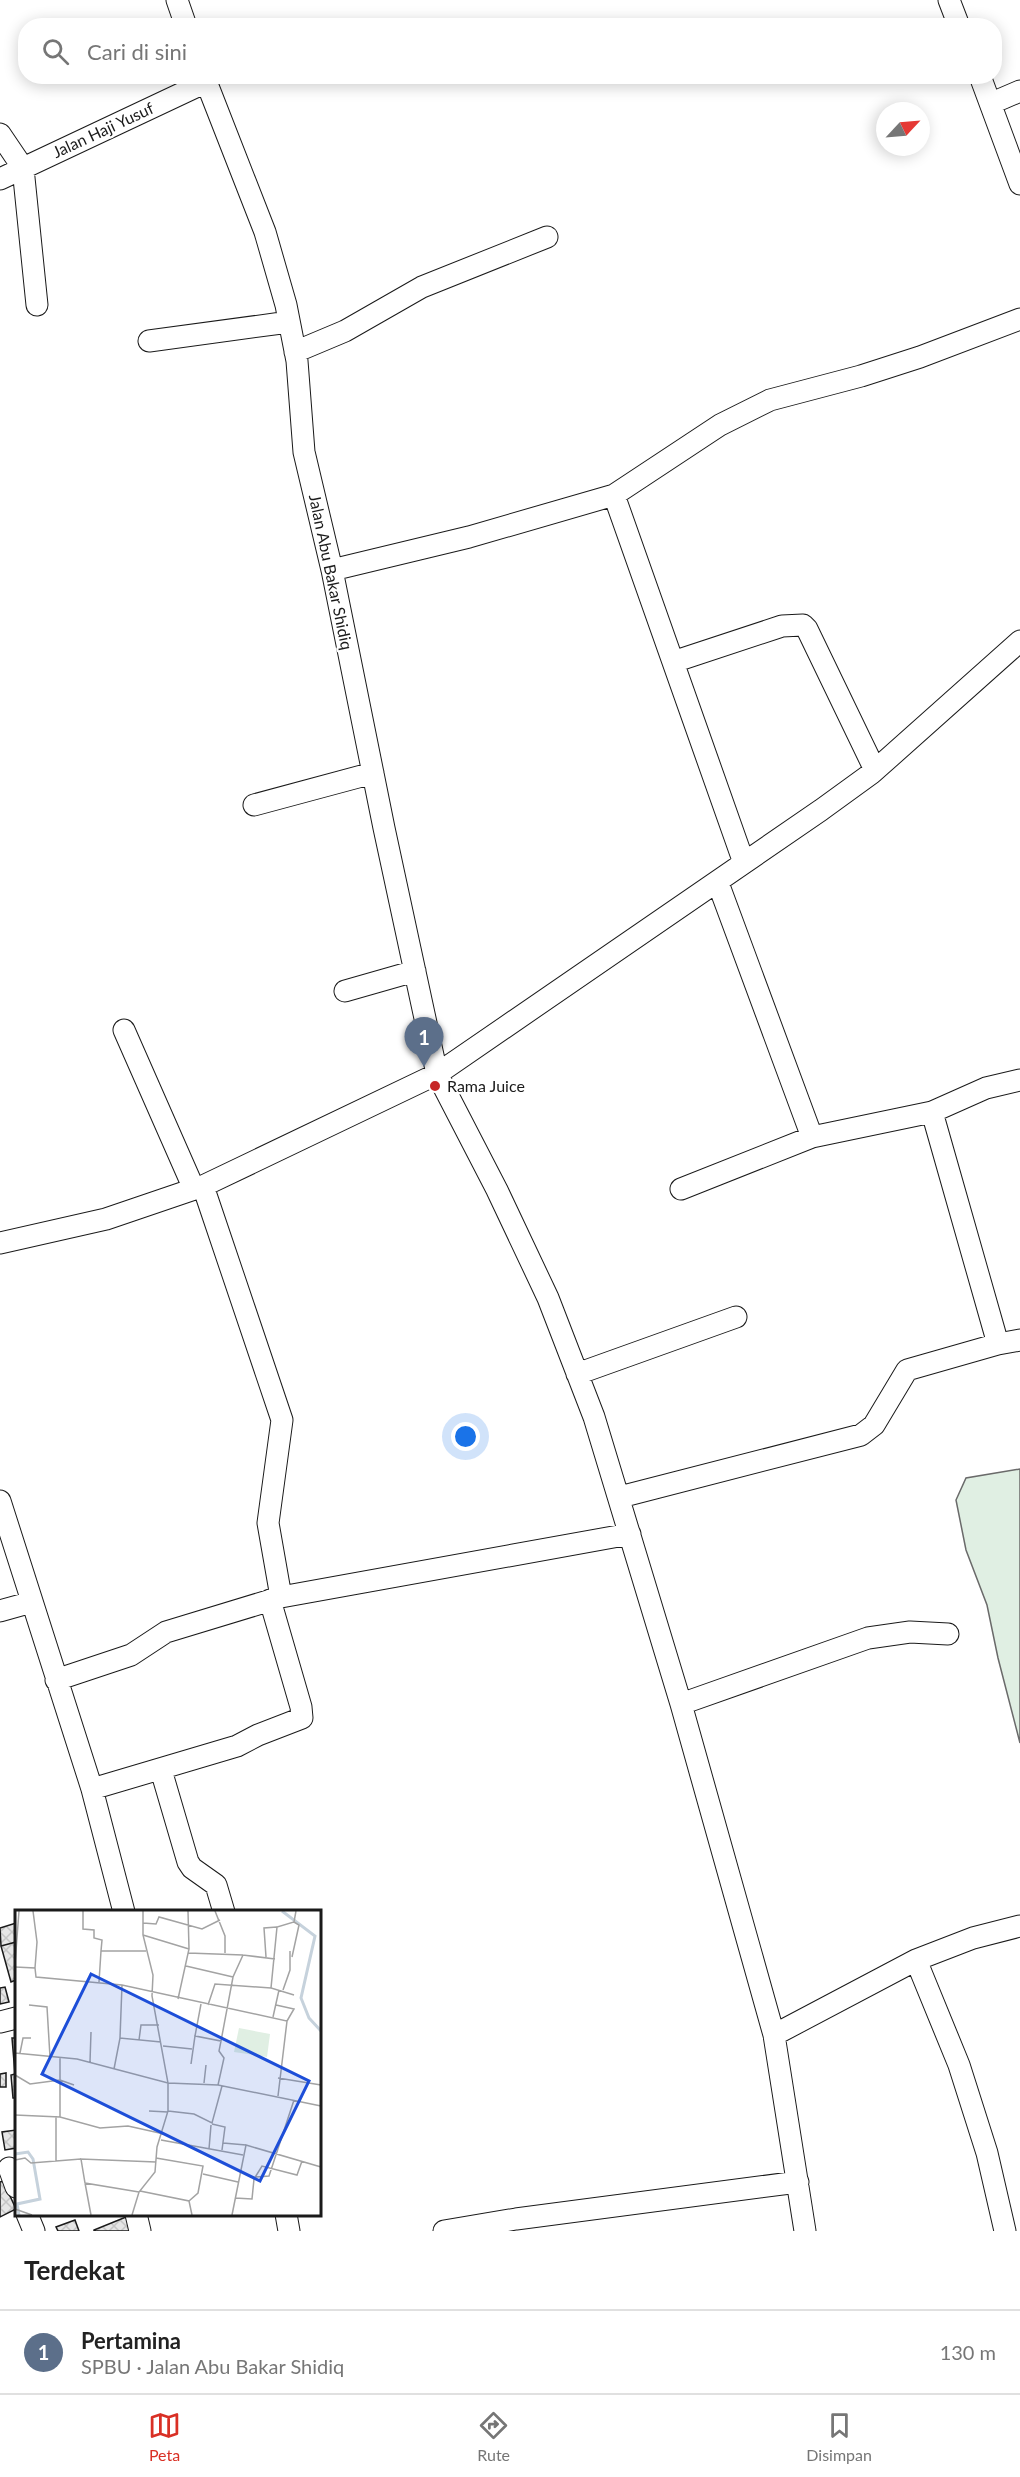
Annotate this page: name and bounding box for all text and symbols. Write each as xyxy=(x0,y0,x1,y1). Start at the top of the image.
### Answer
search box xyxy=(18,18,1002,84)
icon: search xyxy=(39,35,72,68)
text: Cari di sini xyxy=(87,38,187,65)
street label: Jalan Haji Yusuf xyxy=(49,98,157,161)
north arrow xyxy=(876,102,930,156)
street label: Jalan Abu Bakar Shidiq xyxy=(306,493,357,651)
pin: 1 xyxy=(404,1018,444,1067)
place label: Rama Juice xyxy=(447,1076,525,1095)
marker: Rama Juice xyxy=(428,1079,442,1093)
your location xyxy=(451,1422,480,1451)
inset map xyxy=(15,1910,321,2216)
text: Terdekat xyxy=(24,2254,125,2286)
text: Pertamina xyxy=(81,2327,181,2354)
text: 1 xyxy=(38,2340,49,2364)
text: 130 m xyxy=(940,2340,996,2364)
text: SPBU · Jalan Abu Bakar Shidiq xyxy=(81,2354,344,2378)
tab: Peta xyxy=(148,2409,181,2464)
tab: Rute xyxy=(477,2409,510,2464)
tab: Disimpan xyxy=(806,2409,872,2464)

